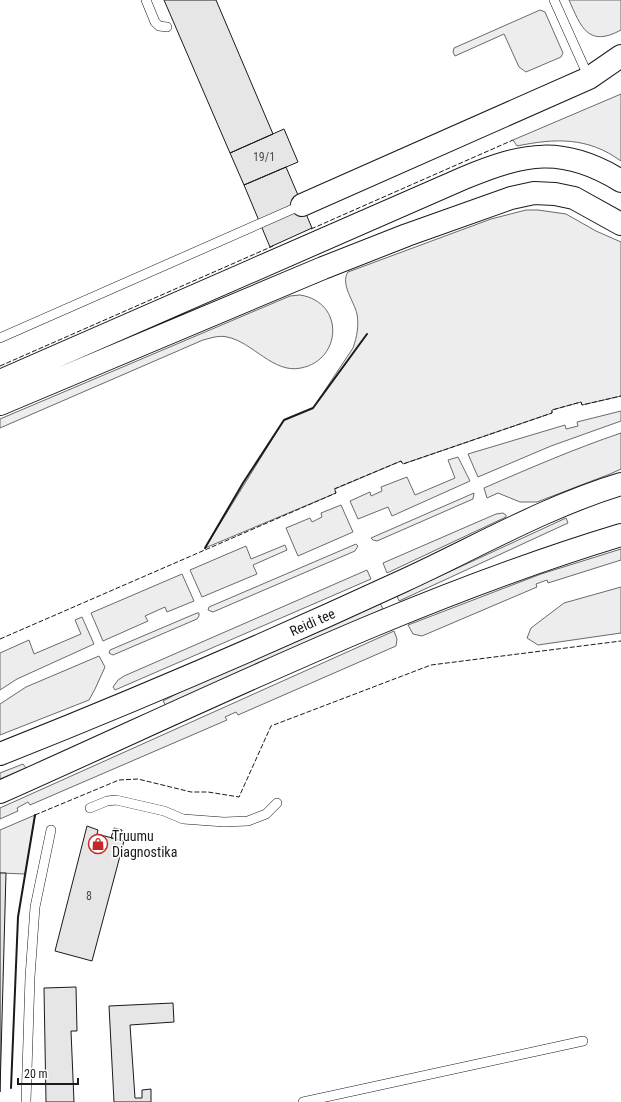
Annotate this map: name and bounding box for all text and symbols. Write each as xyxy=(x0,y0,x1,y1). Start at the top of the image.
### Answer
house number: 19/1 xyxy=(253,150,275,164)
street label: Reidi tee xyxy=(287,605,338,639)
place label: Truumu Diagnostika xyxy=(112,828,177,860)
shop icon: Truumu Diagnostika xyxy=(87,833,109,855)
house number: 8 xyxy=(86,889,92,903)
scale bar xyxy=(18,1060,78,1086)
text: 20 m xyxy=(24,1067,48,1081)

